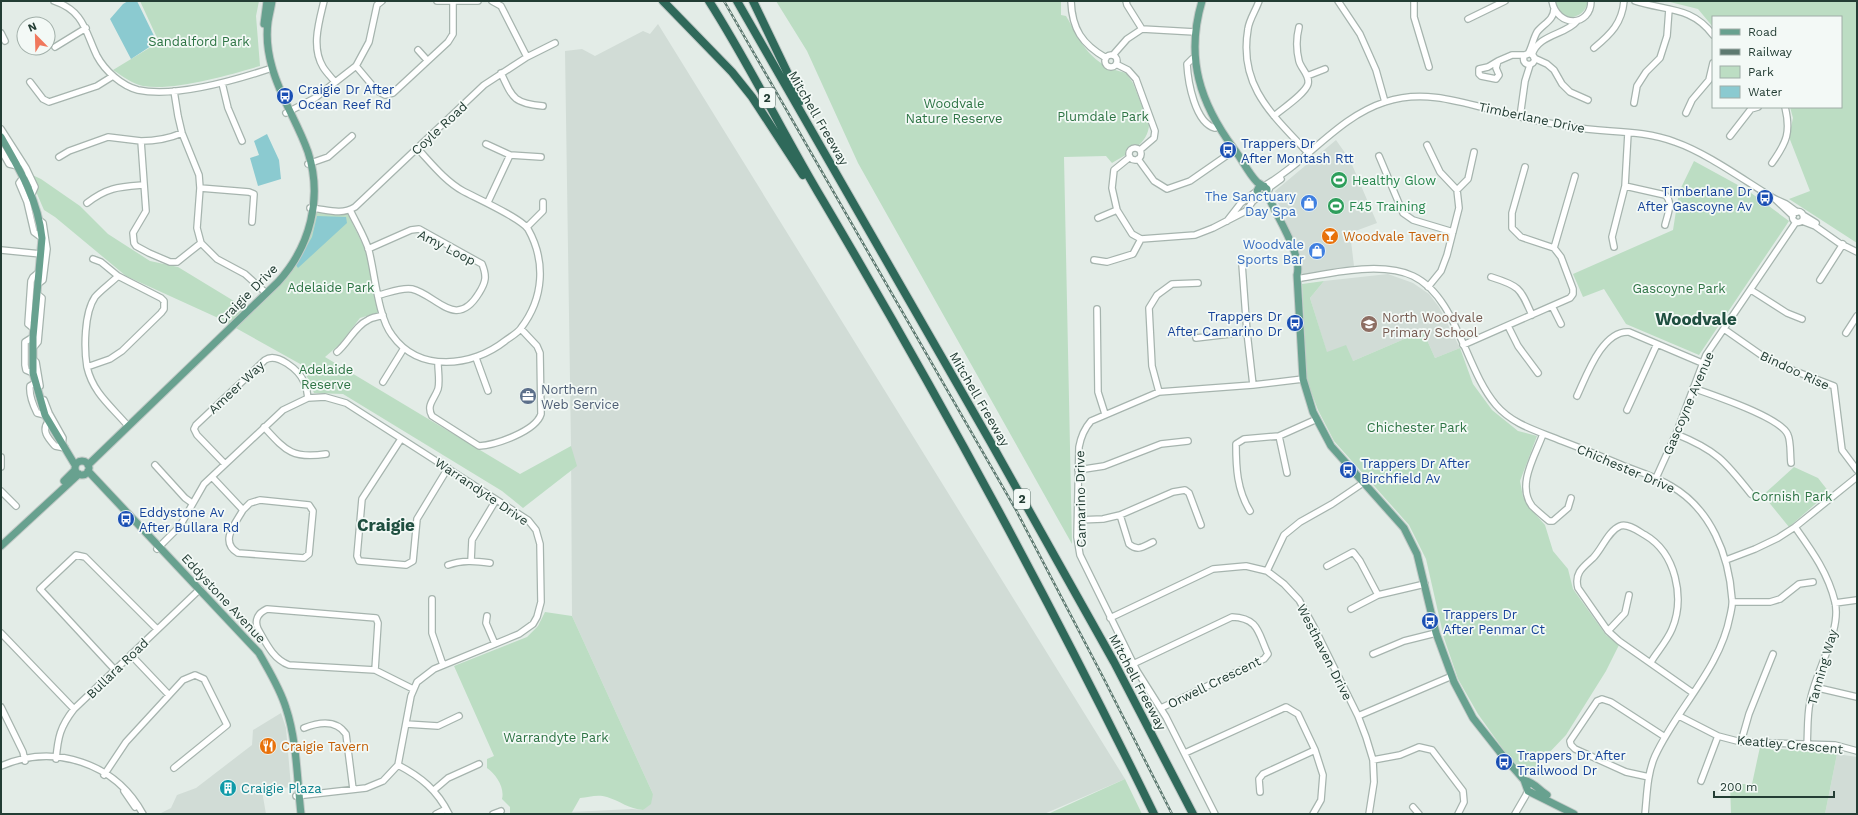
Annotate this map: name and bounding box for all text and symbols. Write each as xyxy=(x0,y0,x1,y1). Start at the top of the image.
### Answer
north arrow xyxy=(16,16,56,56)
legend xyxy=(1712,16,1842,108)
text: N xyxy=(26,20,39,35)
text: Road xyxy=(1748,25,1777,39)
park label: Sandalford Park xyxy=(148,34,250,49)
text: Railway xyxy=(1748,45,1793,59)
text: Park xyxy=(1748,65,1774,79)
street label: Mitchell Freeway xyxy=(785,68,852,168)
place label: Craigie Dr After Ocean Reef Rd xyxy=(298,82,394,112)
text: Water xyxy=(1748,85,1783,99)
bus stop icon: Craigie Dr After Ocean Reef Rd xyxy=(275,86,295,106)
road number: 2 xyxy=(759,88,775,108)
park label: Woodvale Nature Reserve xyxy=(906,96,1002,126)
street label: Coyle Road xyxy=(408,99,470,158)
street label: Timberlane Drive xyxy=(1477,99,1586,136)
park label: Plumdale Park xyxy=(1057,109,1149,124)
place label: Trappers Dr After Montash Rtt xyxy=(1241,136,1354,166)
bus stop icon: Trappers Dr After Montash Rtt xyxy=(1218,140,1238,160)
sports icon: Healthy Glow xyxy=(1329,170,1349,190)
place label: Healthy Glow xyxy=(1352,173,1436,188)
place label: Timberlane Dr After Gascoyne Av xyxy=(1637,184,1752,214)
bus stop icon: Timberlane Dr After Gascoyne Av xyxy=(1755,188,1775,208)
place label: The Sanctuary Day Spa xyxy=(1205,189,1297,219)
shop icon: The Sanctuary Day Spa xyxy=(1299,193,1319,213)
sports icon: F45 Training xyxy=(1326,196,1346,216)
place label: F45 Training xyxy=(1349,199,1426,214)
street label: Amy Loop xyxy=(415,226,478,268)
bar icon: Woodvale Tavern xyxy=(1320,226,1340,246)
place label: Woodvale Tavern xyxy=(1343,229,1450,244)
place label: Woodvale Sports Bar xyxy=(1237,237,1304,267)
shop icon: Woodvale Sports Bar xyxy=(1307,241,1327,261)
street label: Craigie Drive xyxy=(214,261,281,328)
park label: Adelaide Park xyxy=(288,280,375,295)
park label: Gascoyne Park xyxy=(1632,281,1726,296)
place label: Trappers Dr After Camarino Dr xyxy=(1167,309,1282,339)
district label: Woodvale xyxy=(1655,309,1737,329)
place label: North Woodvale Primary School xyxy=(1382,310,1483,340)
bus stop icon: Trappers Dr After Camarino Dr xyxy=(1285,313,1305,333)
school or university icon: North Woodvale Primary School xyxy=(1359,314,1379,334)
street label: Bindoo Rise xyxy=(1758,348,1832,393)
street label: Mitchell Freeway xyxy=(946,349,1013,449)
street label: Gascoyne Avenue xyxy=(1660,349,1717,457)
street label: Ameer Way xyxy=(205,358,268,417)
park label: Adelaide Reserve xyxy=(299,362,353,392)
place label: Northern Web Service xyxy=(541,382,619,412)
office icon: Northern Web Service xyxy=(518,386,538,406)
park label: Chichester Park xyxy=(1367,420,1468,435)
street label: Chichester Drive xyxy=(1575,441,1677,496)
street label: Camarino Drive xyxy=(1072,450,1089,548)
street label: Warrandyte Drive xyxy=(432,455,531,528)
place label: Trappers Dr After Birchfield Av xyxy=(1361,456,1470,486)
bus stop icon: Trappers Dr After Birchfield Av xyxy=(1338,460,1358,480)
road number: 2 xyxy=(1014,489,1030,509)
park label: Cornish Park xyxy=(1752,489,1833,504)
place label: Eddystone Av After Bullara Rd xyxy=(139,505,239,535)
bus stop icon: Eddystone Av After Bullara Rd xyxy=(116,509,136,529)
district label: Craigie xyxy=(357,515,415,535)
street label: Eddystone Avenue xyxy=(178,551,269,646)
street label: Westhaven Drive xyxy=(1294,602,1355,703)
place label: Trappers Dr After Penmar Ct xyxy=(1443,607,1546,637)
bus stop icon: Trappers Dr After Penmar Ct xyxy=(1420,611,1440,631)
street label: Tanning Way xyxy=(1804,627,1841,707)
street label: Mitchell Freeway xyxy=(1106,632,1169,733)
street label: Bullara Road xyxy=(83,635,151,702)
street label: Orwell Crescent xyxy=(1165,653,1264,711)
park label: Warrandyte Park xyxy=(503,730,609,745)
street label: Keatley Crescent xyxy=(1736,732,1844,757)
restaurant icon: Craigie Tavern xyxy=(258,736,278,756)
place label: Craigie Tavern xyxy=(281,739,369,754)
place label: Trappers Dr After Trailwood Dr xyxy=(1517,748,1626,778)
bus stop icon: Trappers Dr After Trailwood Dr xyxy=(1494,752,1514,772)
scale bar xyxy=(1714,773,1834,799)
building icon: Craigie Plaza xyxy=(218,778,238,798)
text: 200 m xyxy=(1720,780,1757,794)
place label: Craigie Plaza xyxy=(241,781,322,796)

